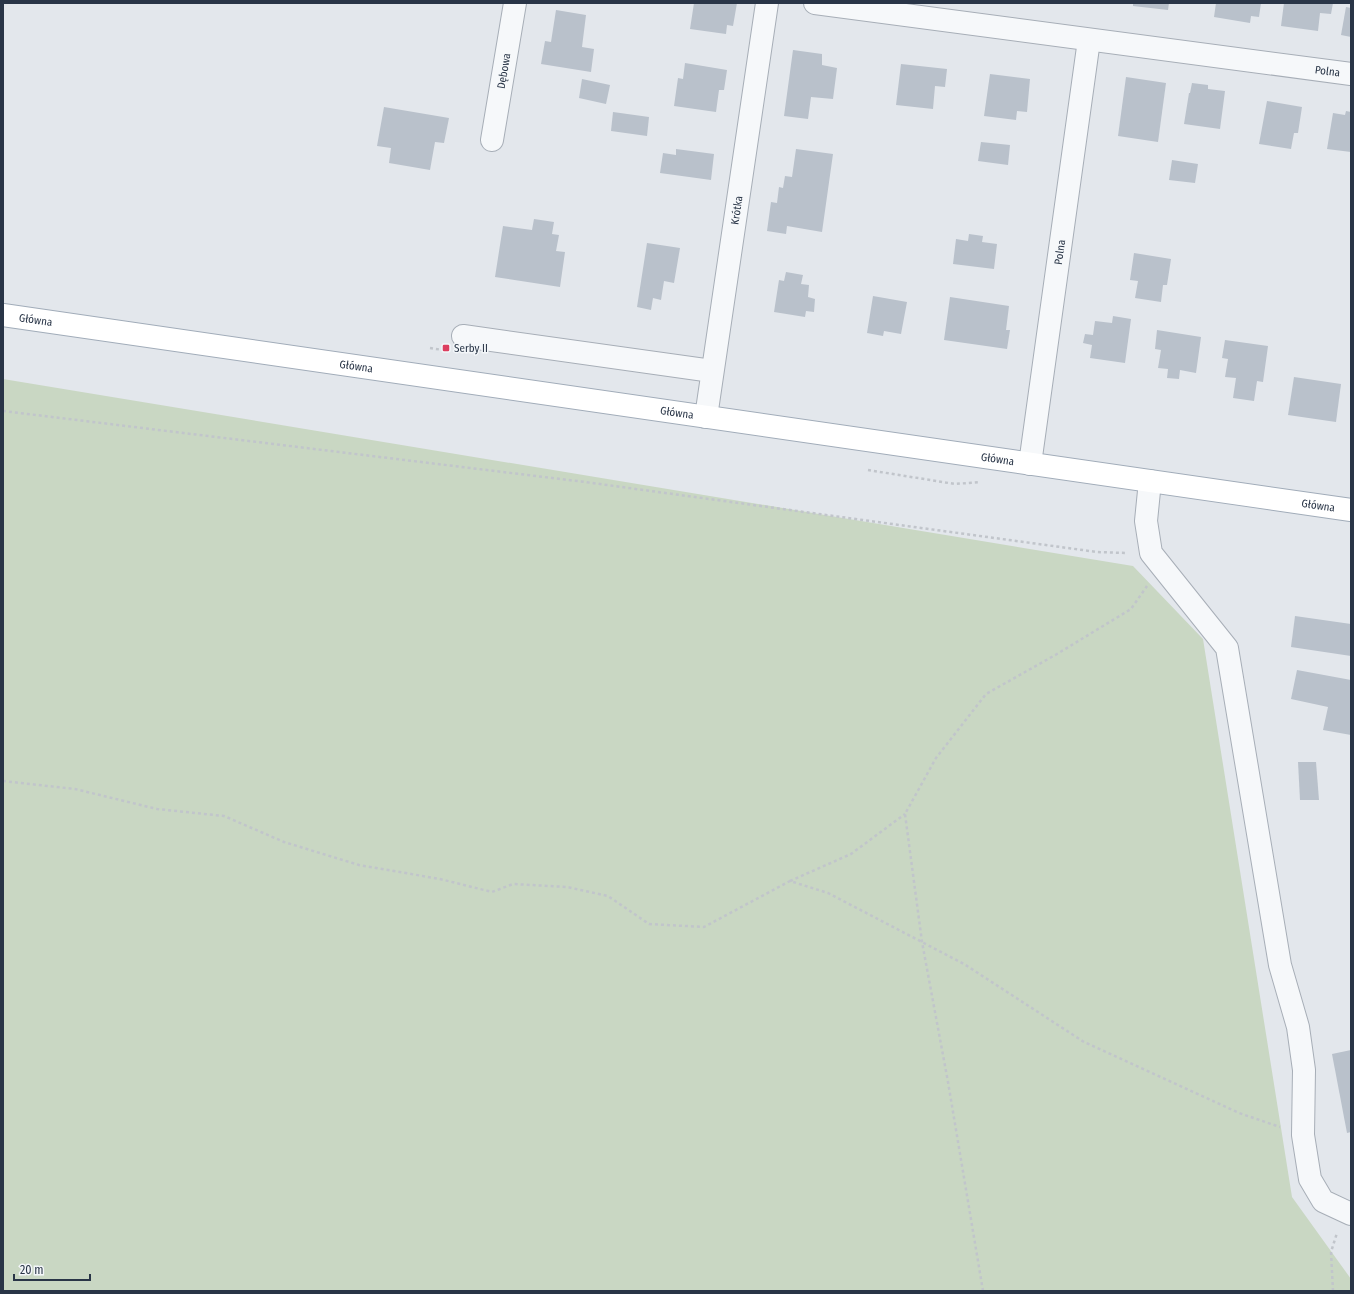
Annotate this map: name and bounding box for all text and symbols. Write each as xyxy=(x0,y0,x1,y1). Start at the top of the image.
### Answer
street label: Dębowa xyxy=(495,52,513,90)
street label: Polna xyxy=(1314,63,1341,79)
street label: Krótka xyxy=(728,195,746,226)
street label: Polna xyxy=(1052,239,1068,266)
street label: Główna xyxy=(18,311,53,329)
place label: Serby II xyxy=(454,342,488,355)
marker: Serby II xyxy=(441,343,451,353)
street label: Główna xyxy=(339,358,374,375)
street label: Główna xyxy=(659,404,694,422)
street label: Główna xyxy=(980,451,1015,468)
street label: Główna xyxy=(1301,497,1336,515)
scale bar xyxy=(14,1256,90,1282)
text: 20 m xyxy=(20,1263,44,1277)

